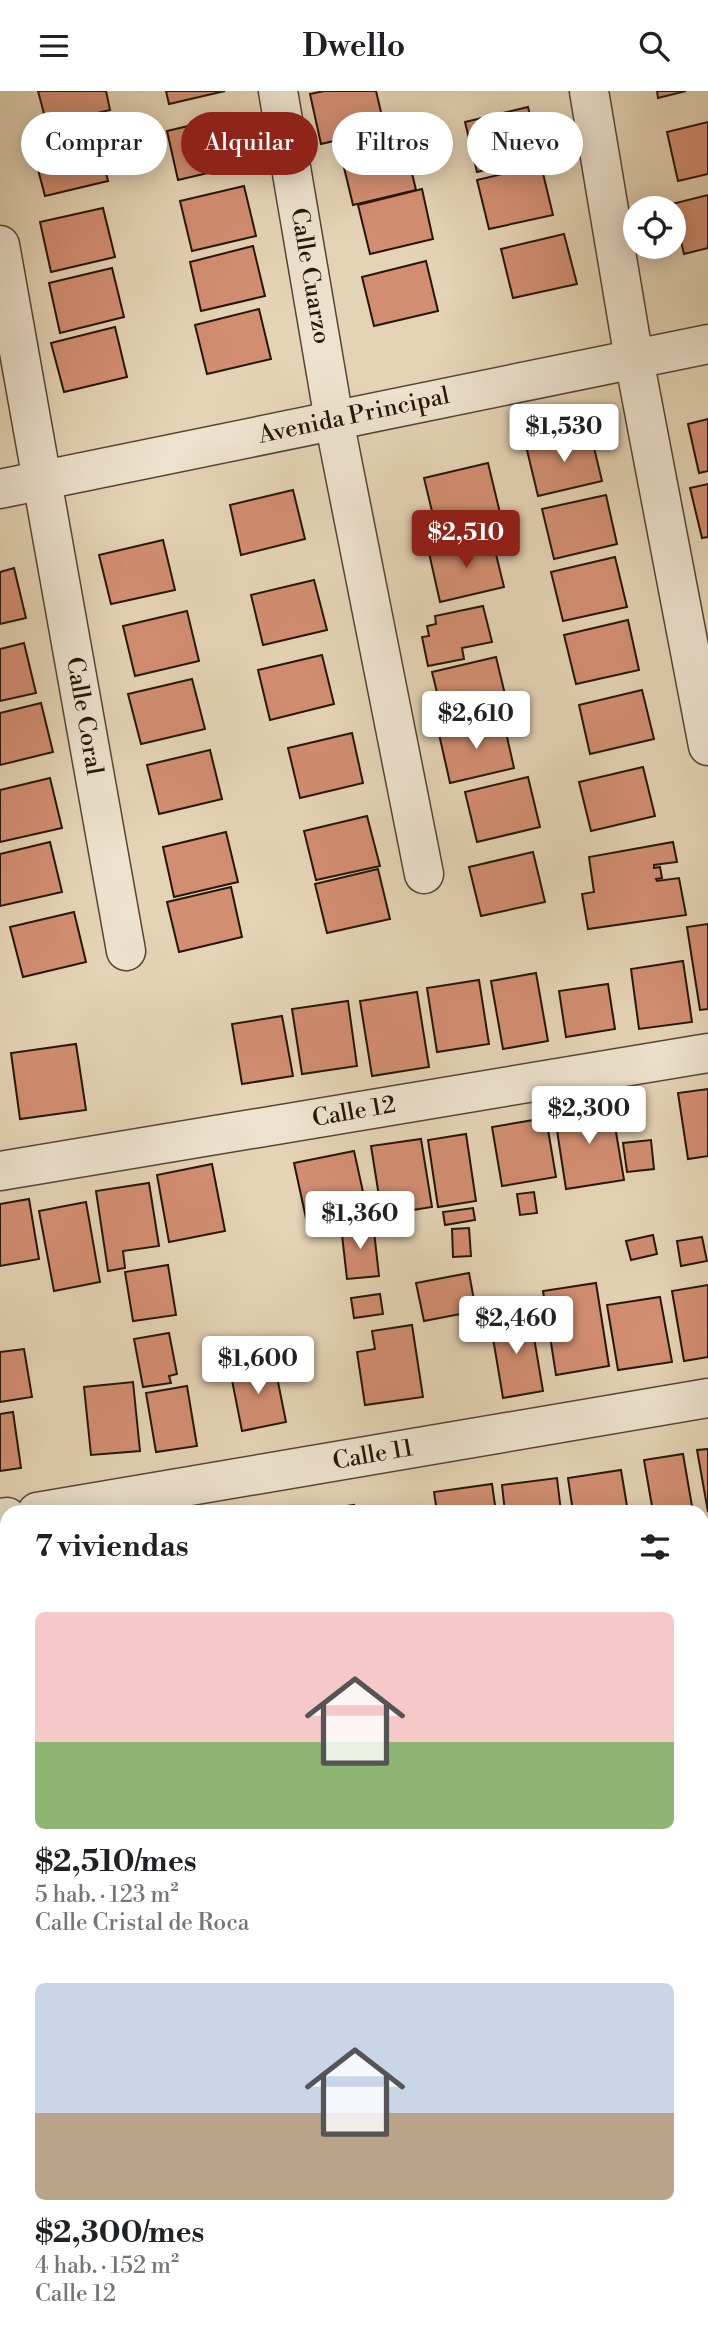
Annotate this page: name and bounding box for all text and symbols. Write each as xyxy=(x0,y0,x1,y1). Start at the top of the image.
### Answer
text: Dwello xyxy=(303,26,405,66)
icon: menu xyxy=(35,27,73,65)
icon: search xyxy=(635,27,673,65)
chip: Comprar xyxy=(21,112,167,175)
chip: Alquilar xyxy=(181,112,318,175)
chip: Filtros xyxy=(332,112,453,175)
chip: Nuevo xyxy=(467,112,583,175)
map controls xyxy=(623,196,686,259)
button: locate xyxy=(623,196,686,259)
street label: Calle Cuarzo xyxy=(283,206,337,346)
street label: Avenida Principal xyxy=(255,381,452,451)
pin: $1,530 xyxy=(507,405,621,464)
text: $1,530 xyxy=(526,413,602,441)
pin: $2,510 xyxy=(409,511,523,570)
text: $2,510 xyxy=(428,519,504,547)
street label: Calle Coral xyxy=(59,655,109,777)
pin: $2,610 xyxy=(419,691,533,751)
text: $2,610 xyxy=(438,700,514,728)
pin: $2,300 xyxy=(532,1087,646,1146)
street label: Calle 12 xyxy=(310,1090,398,1134)
text: $2,300 xyxy=(548,1095,630,1123)
pin: $1,360 xyxy=(303,1191,417,1251)
text: $1,360 xyxy=(321,1200,399,1228)
pin: $2,460 xyxy=(459,1297,573,1356)
text: $2,460 xyxy=(475,1305,557,1333)
pin: $1,600 xyxy=(201,1337,315,1396)
text: $1,600 xyxy=(218,1345,298,1373)
street label: Calle 11 xyxy=(330,1433,416,1477)
text: 7 viviendas xyxy=(35,1528,189,1566)
icon: filters xyxy=(636,1528,674,1566)
icon: home xyxy=(292,1658,418,1784)
text: $2,510/mes xyxy=(35,1843,197,1881)
text: 5 hab. · 123 m² xyxy=(35,1881,178,1909)
text: Calle Cristal de Roca xyxy=(35,1909,249,1937)
icon: home xyxy=(292,2029,418,2155)
text: $2,300/mes xyxy=(35,2214,204,2252)
text: 4 hab. · 152 m² xyxy=(35,2252,179,2280)
text: Calle 12 xyxy=(35,2280,116,2308)

